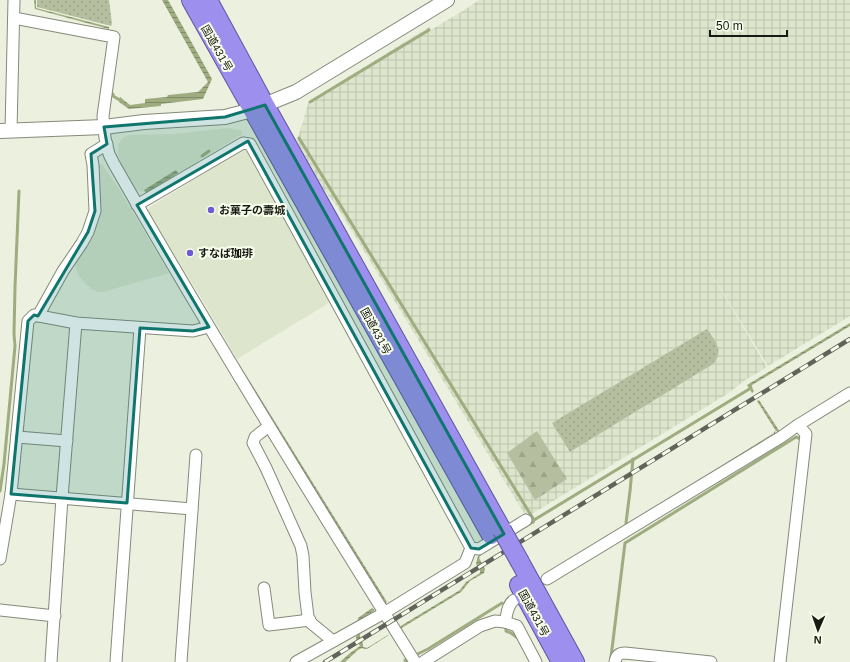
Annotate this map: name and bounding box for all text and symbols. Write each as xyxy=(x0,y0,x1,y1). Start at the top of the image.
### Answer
scale bar xyxy=(710,12,787,38)
text: 50 m xyxy=(716,19,743,33)
street label: 国道431号 xyxy=(199,23,235,73)
place label: お菓子の壽城 xyxy=(219,204,286,216)
marker: お菓子の壽城 xyxy=(206,205,216,215)
place label: すなば珈琲 xyxy=(198,247,253,259)
marker: すなば珈琲 xyxy=(185,248,195,258)
street label: 国道431号 xyxy=(358,306,394,356)
street label: 国道431号 xyxy=(516,588,552,638)
north arrow xyxy=(798,610,838,650)
text: N xyxy=(813,634,822,646)

